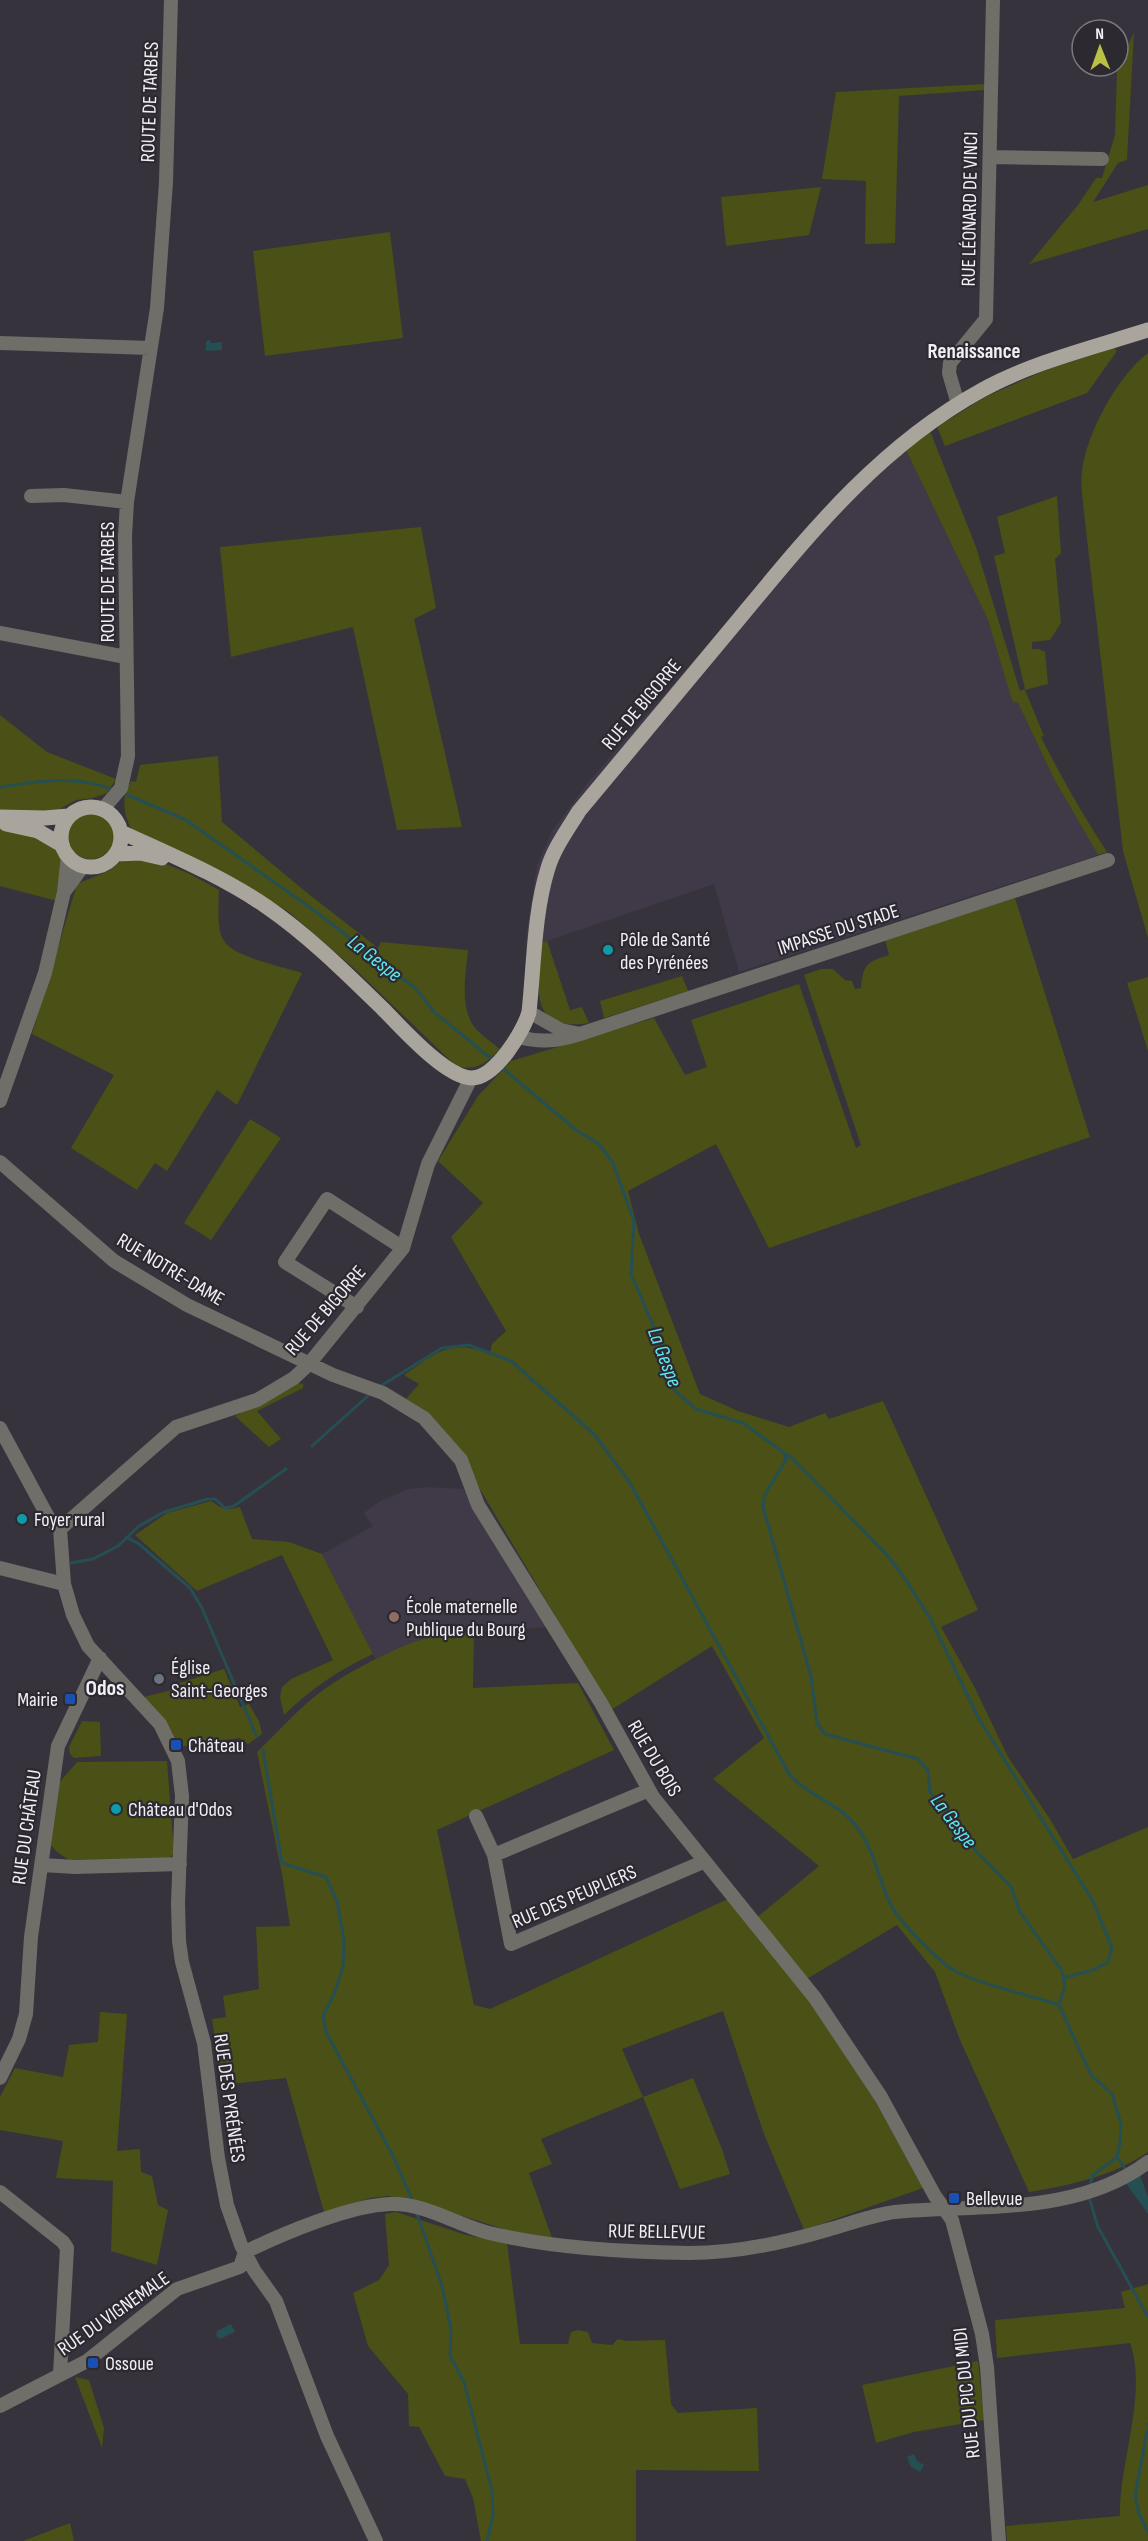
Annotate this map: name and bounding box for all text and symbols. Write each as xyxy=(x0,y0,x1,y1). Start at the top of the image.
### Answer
north arrow xyxy=(1070,18,1130,78)
text: N xyxy=(1095,25,1104,44)
street label: ROUTE DE TARBES xyxy=(136,41,164,163)
street label: RUE LÉONARD DE VINCI xyxy=(957,131,983,287)
district label: Renaissance xyxy=(928,339,1020,364)
street label: ROUTE DE TARBES xyxy=(96,522,120,642)
street label: RUE DE BIGORRE xyxy=(597,654,687,755)
street label: IMPASSE DU STADE xyxy=(775,899,902,961)
place label: Pôle de Santé des Pyrénées xyxy=(620,928,710,975)
water label: La Gespe xyxy=(343,930,407,987)
marker: Pôle de Santé des Pyrénées xyxy=(601,943,615,957)
street label: RUE NOTRE-DAME xyxy=(112,1228,229,1311)
street label: RUE DE BIGORRE xyxy=(280,1261,371,1361)
water label: La Gespe xyxy=(642,1324,687,1390)
place label: Foyer rural xyxy=(34,1508,105,1532)
marker: Foyer rural xyxy=(15,1512,29,1526)
place label: École maternelle Publique du Bourg xyxy=(406,1595,525,1642)
marker: École maternelle Publique du Bourg xyxy=(387,1610,401,1624)
place label: Église Saint-Georges xyxy=(171,1656,268,1703)
marker: Église Saint-Georges xyxy=(152,1672,166,1686)
district label: Odos xyxy=(85,1675,125,1702)
place label: Mairie xyxy=(17,1688,58,1712)
marker: Mairie xyxy=(63,1692,77,1706)
street label: RUE DU BOIS xyxy=(622,1716,686,1801)
place label: Château xyxy=(188,1734,244,1758)
marker: Château xyxy=(169,1738,183,1752)
street label: RUE DU CHÂTEAU xyxy=(7,1768,47,1886)
water label: La Gespe xyxy=(925,1789,982,1853)
place label: Château d'Odos xyxy=(128,1798,232,1822)
marker: Château d'Odos xyxy=(109,1802,123,1816)
street label: RUE DES PEUPLIERS xyxy=(509,1860,640,1934)
street label: RUE DES PYRÉNÉES xyxy=(208,2032,250,2164)
place label: Bellevue xyxy=(966,2187,1022,2211)
marker: Bellevue xyxy=(947,2191,961,2205)
street label: RUE BELLEVUE xyxy=(608,2219,706,2245)
street label: RUE DU VIGNEMALE xyxy=(53,2266,174,2361)
street label: RUE DU PIC DU MIDI xyxy=(948,2326,986,2460)
place label: Ossoue xyxy=(105,2352,154,2376)
marker: Ossoue xyxy=(86,2356,100,2370)

